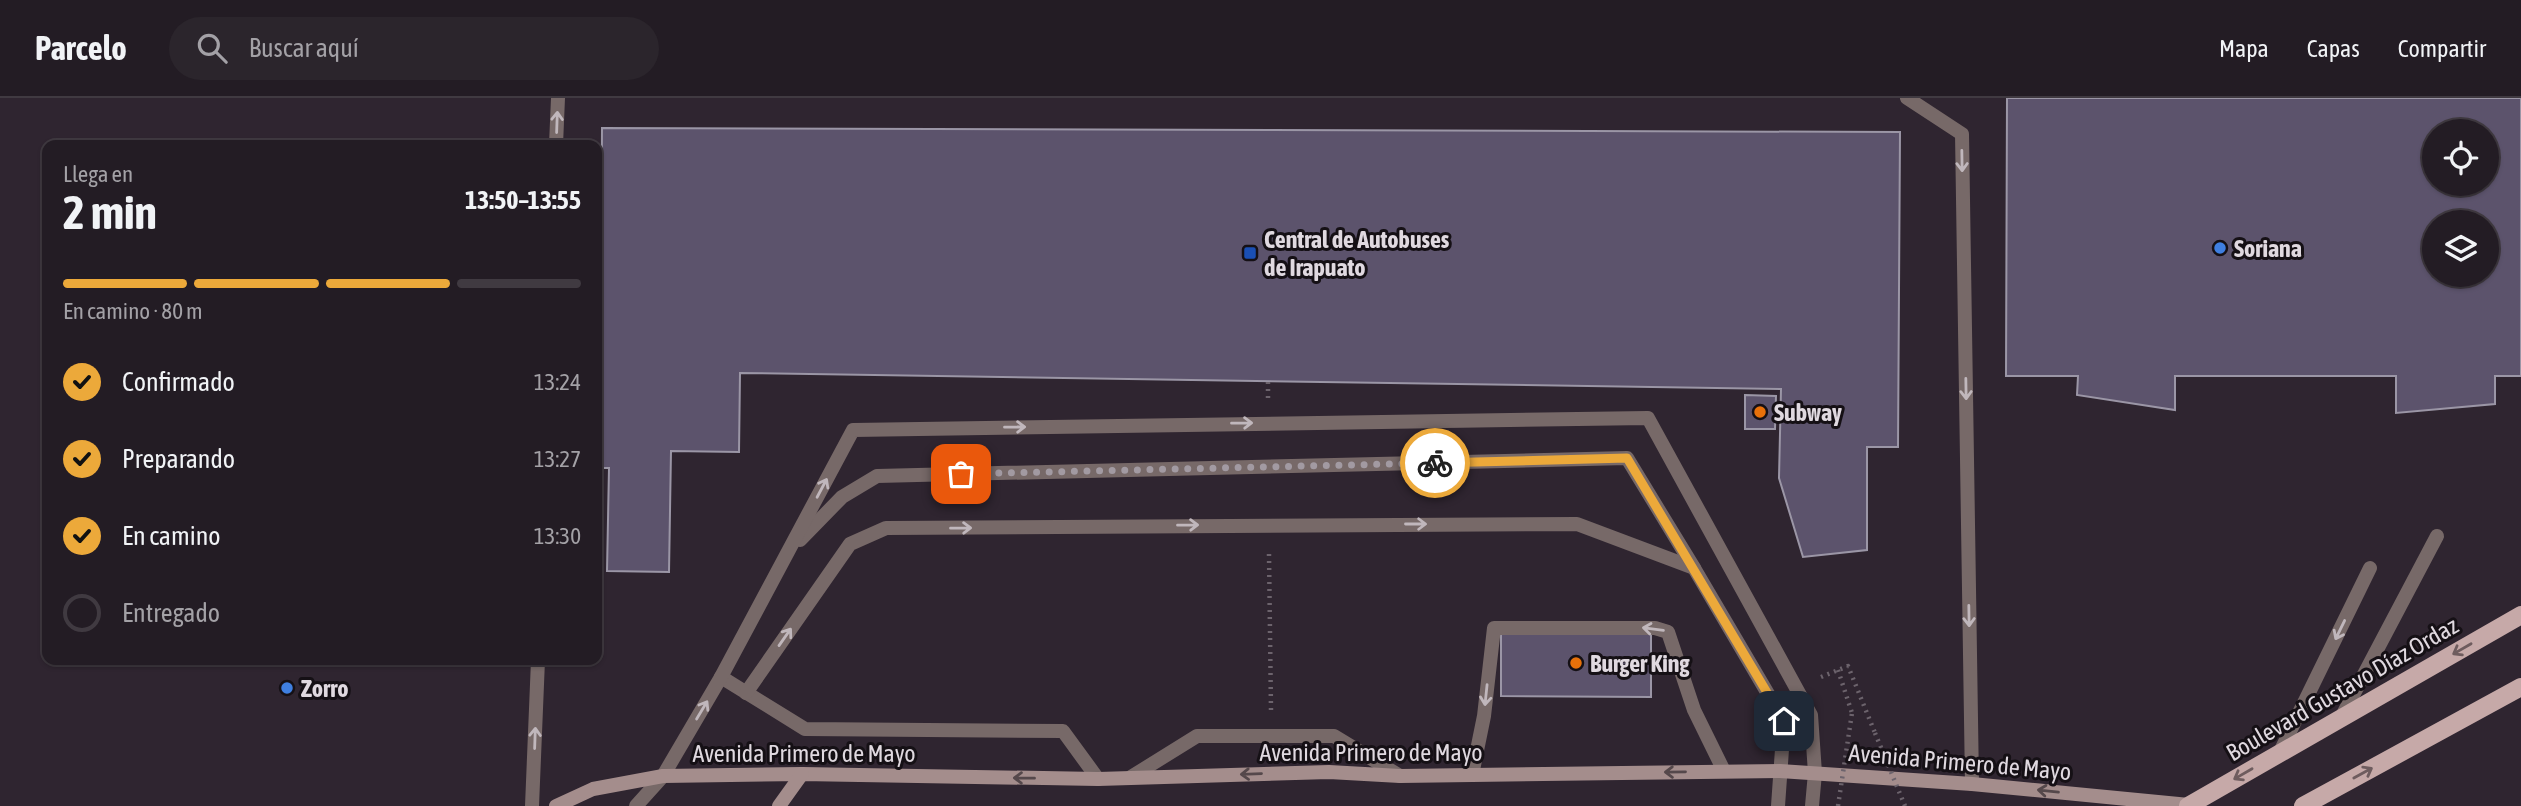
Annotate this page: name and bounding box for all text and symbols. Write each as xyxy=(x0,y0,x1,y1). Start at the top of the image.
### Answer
search box xyxy=(169,17,659,80)
text: Parcelo xyxy=(35,29,127,67)
icon: search xyxy=(193,29,231,67)
text: Buscar aquí xyxy=(249,33,359,63)
text: Mapa xyxy=(2219,35,2269,62)
text: Capas xyxy=(2307,35,2360,62)
text: Compartir xyxy=(2398,35,2486,62)
one-way arrow xyxy=(551,110,564,133)
map controls xyxy=(2422,119,2499,287)
button: locate xyxy=(2422,119,2499,196)
one-way arrow xyxy=(1955,150,1969,173)
text: Llega en xyxy=(63,161,133,187)
text: 13:50–13:55 xyxy=(465,185,581,215)
text: 2 min xyxy=(63,186,157,239)
button: layers xyxy=(2422,210,2499,287)
place label: Central de Autobuses de Irapuato xyxy=(1264,226,1450,281)
place label: Soriana xyxy=(2234,235,2302,262)
marker: Soriana xyxy=(2212,240,2228,256)
marker: Central de Autobuses de Irapuato xyxy=(1242,245,1258,261)
text: En camino · 80 m xyxy=(63,298,203,324)
icon: check xyxy=(63,363,101,401)
text: Confirmado xyxy=(122,367,235,397)
text: 13:24 xyxy=(534,369,581,395)
one-way arrow xyxy=(1959,377,1972,400)
place label: Subway xyxy=(1774,399,1842,426)
marker: Subway xyxy=(1752,404,1768,420)
one-way arrow xyxy=(1231,416,1254,429)
one-way arrow xyxy=(1003,420,1026,434)
courier xyxy=(1400,428,1470,498)
icon: check xyxy=(63,440,101,478)
text: Preparando xyxy=(122,444,235,474)
pin xyxy=(931,444,991,504)
icon: bike xyxy=(1416,444,1454,482)
text: 13:27 xyxy=(534,446,581,472)
icon: bag xyxy=(942,455,980,493)
one-way arrow xyxy=(816,478,829,499)
icon: check xyxy=(63,517,101,555)
one-way arrow xyxy=(1404,517,1427,531)
one-way arrow xyxy=(1176,518,1199,532)
text: En camino xyxy=(122,521,221,551)
one-way arrow xyxy=(949,521,972,534)
text: 13:30 xyxy=(534,523,581,549)
text: Entregado xyxy=(122,598,220,628)
one-way arrow xyxy=(1962,605,1976,628)
street label: Boulevard Gustavo Díaz Ordaz xyxy=(2221,611,2463,766)
one-way arrow xyxy=(2332,619,2346,640)
one-way arrow xyxy=(1642,623,1665,636)
one-way arrow xyxy=(778,628,792,647)
one-way arrow xyxy=(2452,642,2472,656)
place label: Burger King xyxy=(1590,650,1690,677)
marker: Burger King xyxy=(1568,655,1584,671)
place label: Zorro xyxy=(301,675,349,702)
marker: Zorro xyxy=(279,680,295,696)
one-way arrow xyxy=(1480,683,1493,706)
pin xyxy=(1754,691,1814,751)
one-way arrow xyxy=(695,700,709,720)
icon: home xyxy=(1765,702,1803,740)
one-way arrow xyxy=(528,727,541,750)
street label: Avenida Primero de Mayo xyxy=(1259,739,1483,766)
street label: Avenida Primero de Mayo xyxy=(1848,739,2072,785)
street label: Avenida Primero de Mayo xyxy=(692,740,916,767)
one-way arrow xyxy=(1663,765,1686,779)
one-way arrow xyxy=(2352,766,2372,780)
one-way arrow xyxy=(1240,767,1263,781)
one-way arrow xyxy=(2233,768,2254,781)
one-way arrow xyxy=(1013,771,1036,785)
one-way arrow xyxy=(2037,784,2060,797)

